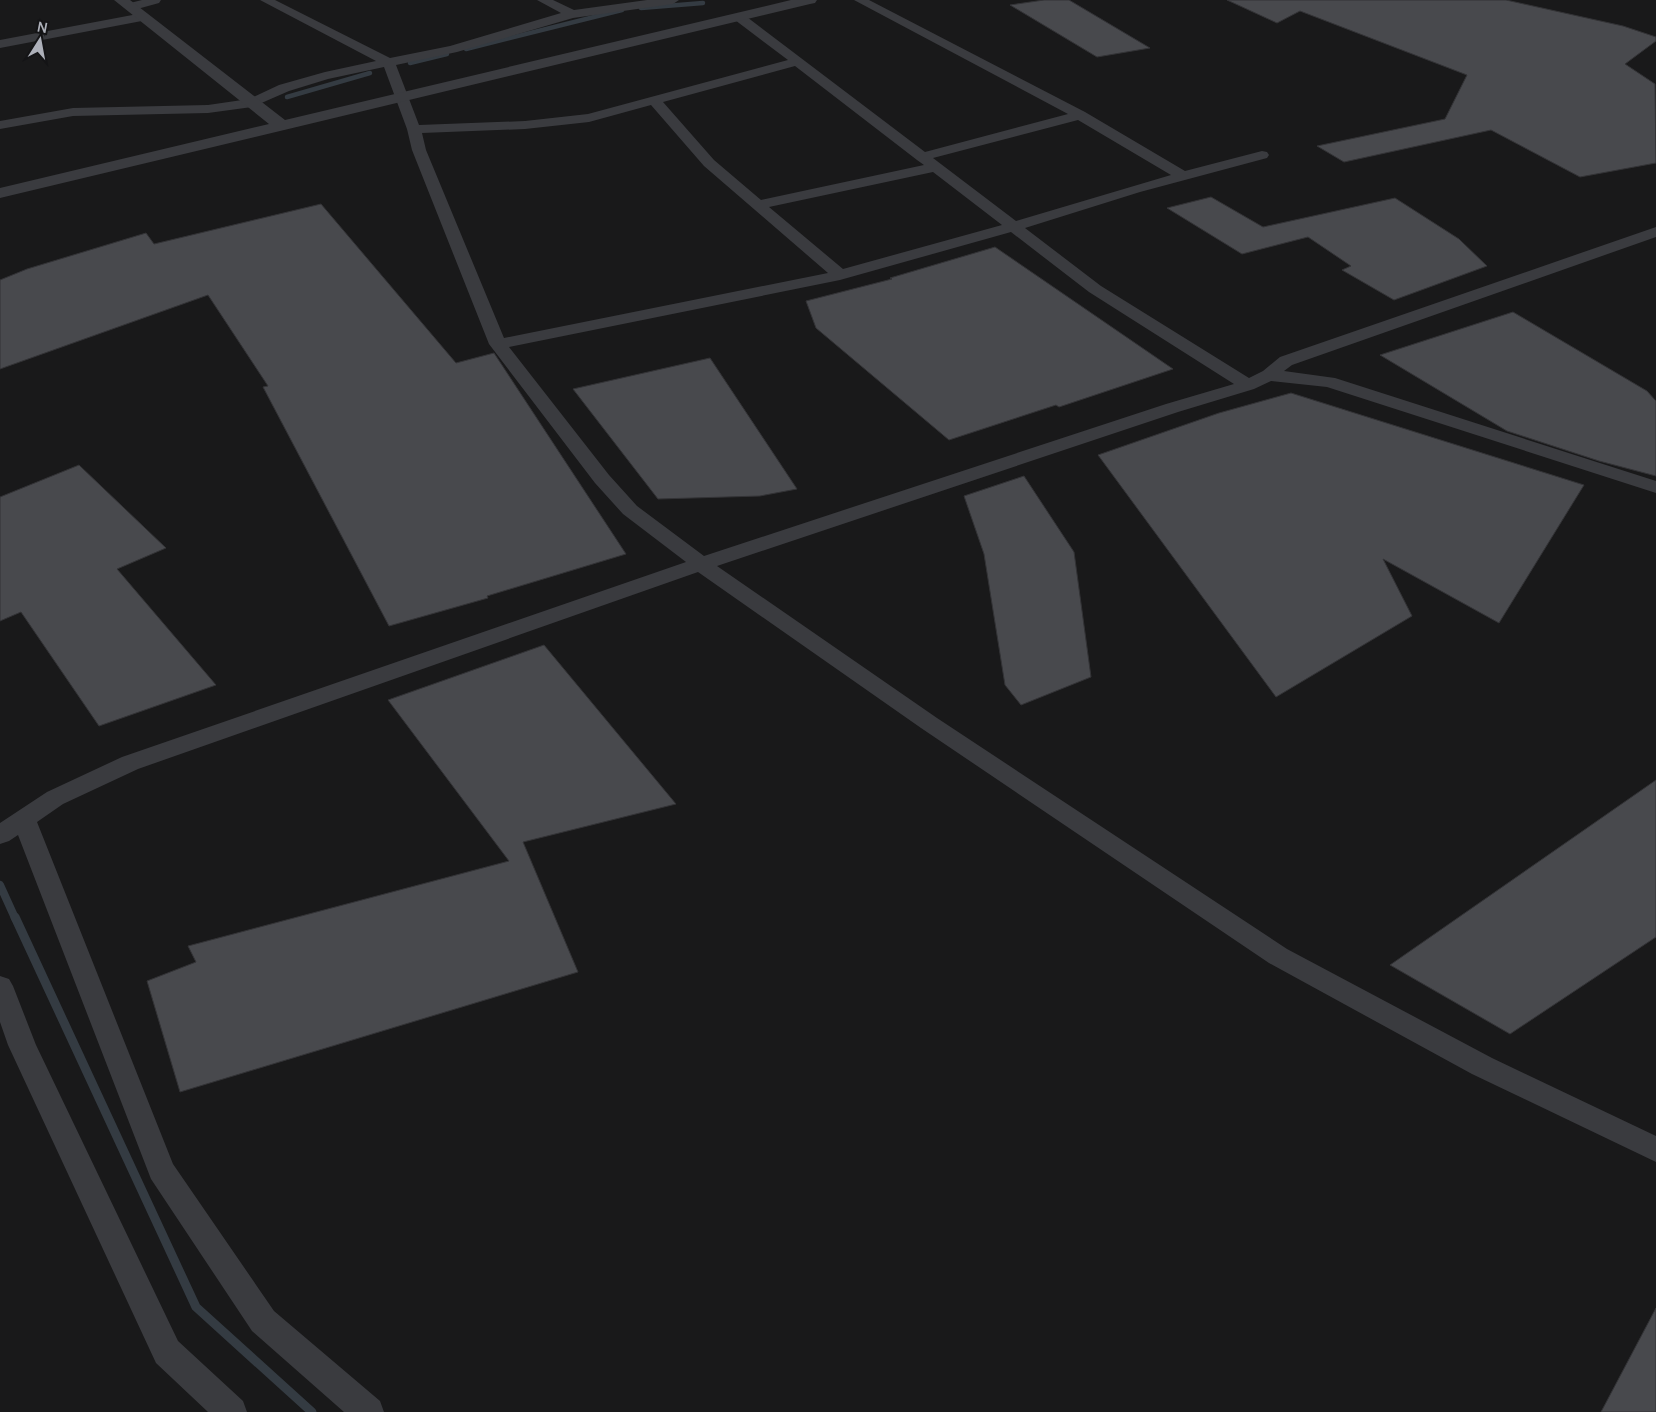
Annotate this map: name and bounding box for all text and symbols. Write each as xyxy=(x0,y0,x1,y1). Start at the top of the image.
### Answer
north arrow xyxy=(15,15,65,65)
text: N xyxy=(36,16,49,37)

